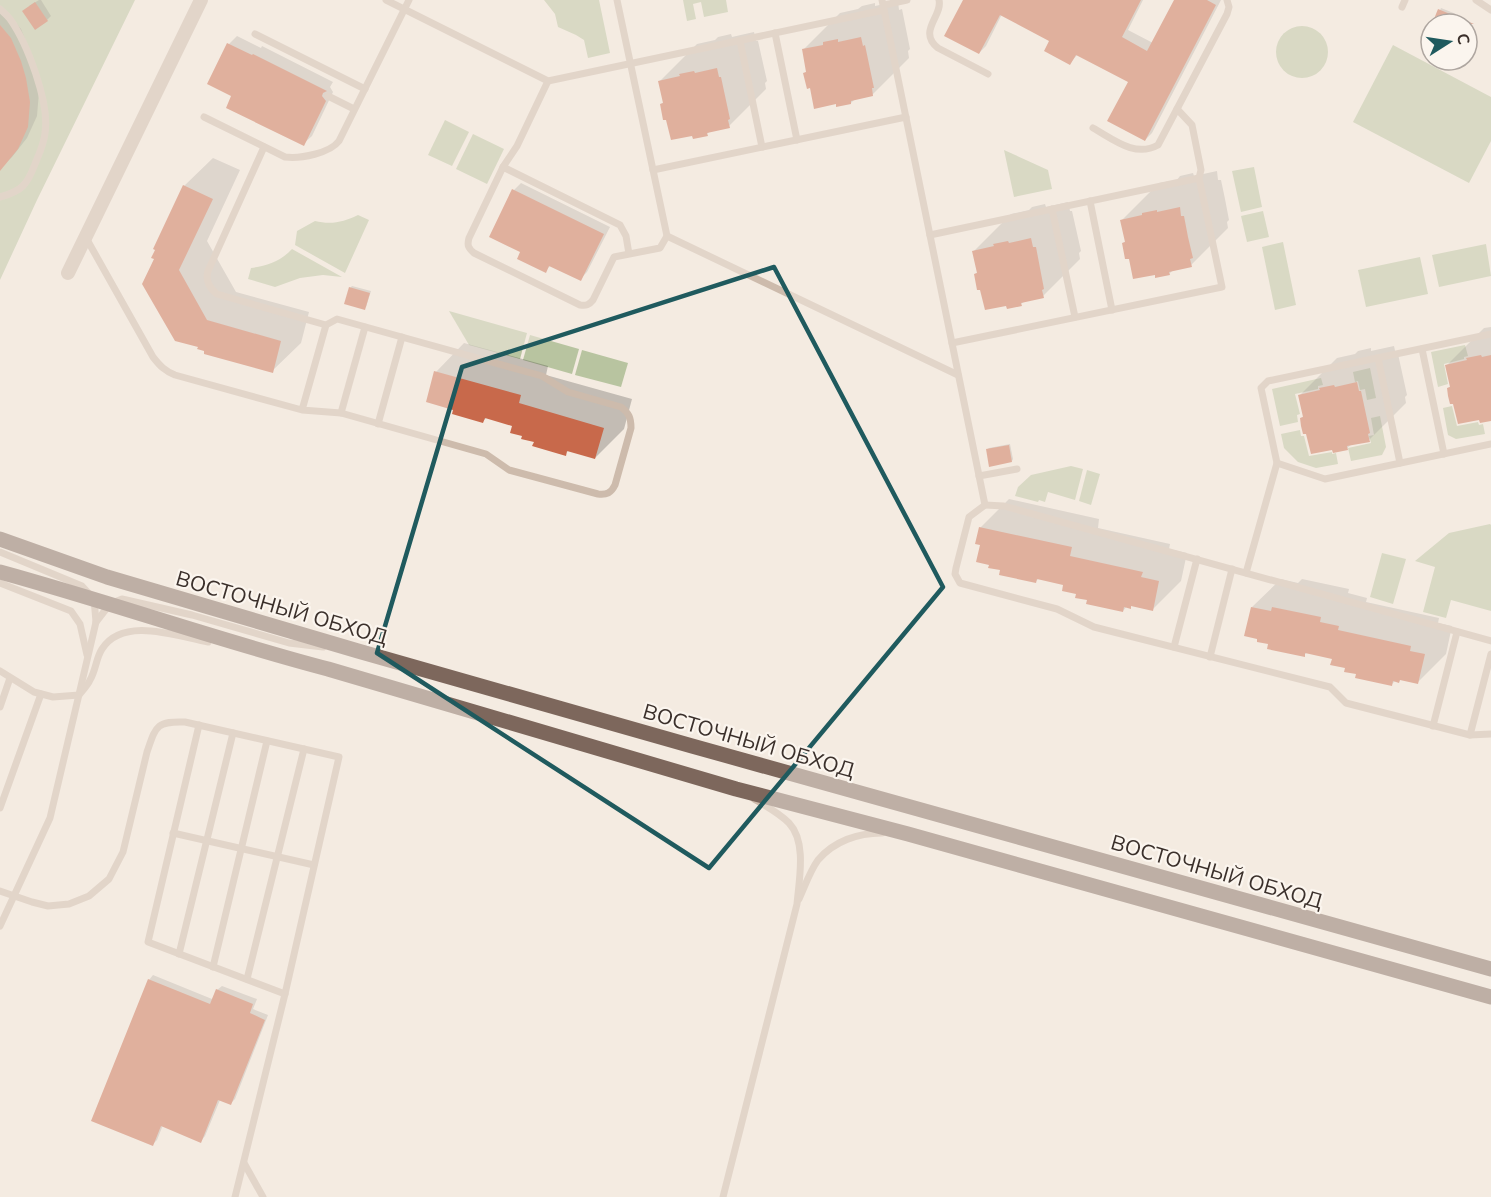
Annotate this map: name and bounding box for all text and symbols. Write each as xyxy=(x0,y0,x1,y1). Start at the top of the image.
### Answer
north arrow xyxy=(1419,12,1479,72)
text: С xyxy=(1453,31,1475,46)
street label: ВОСТОЧНЫЙ ОБХОД xyxy=(173,564,391,650)
street label: ВОСТОЧНЫЙ ОБХОД xyxy=(640,697,858,783)
street label: ВОСТОЧНЫЙ ОБХОД xyxy=(1108,828,1326,914)

